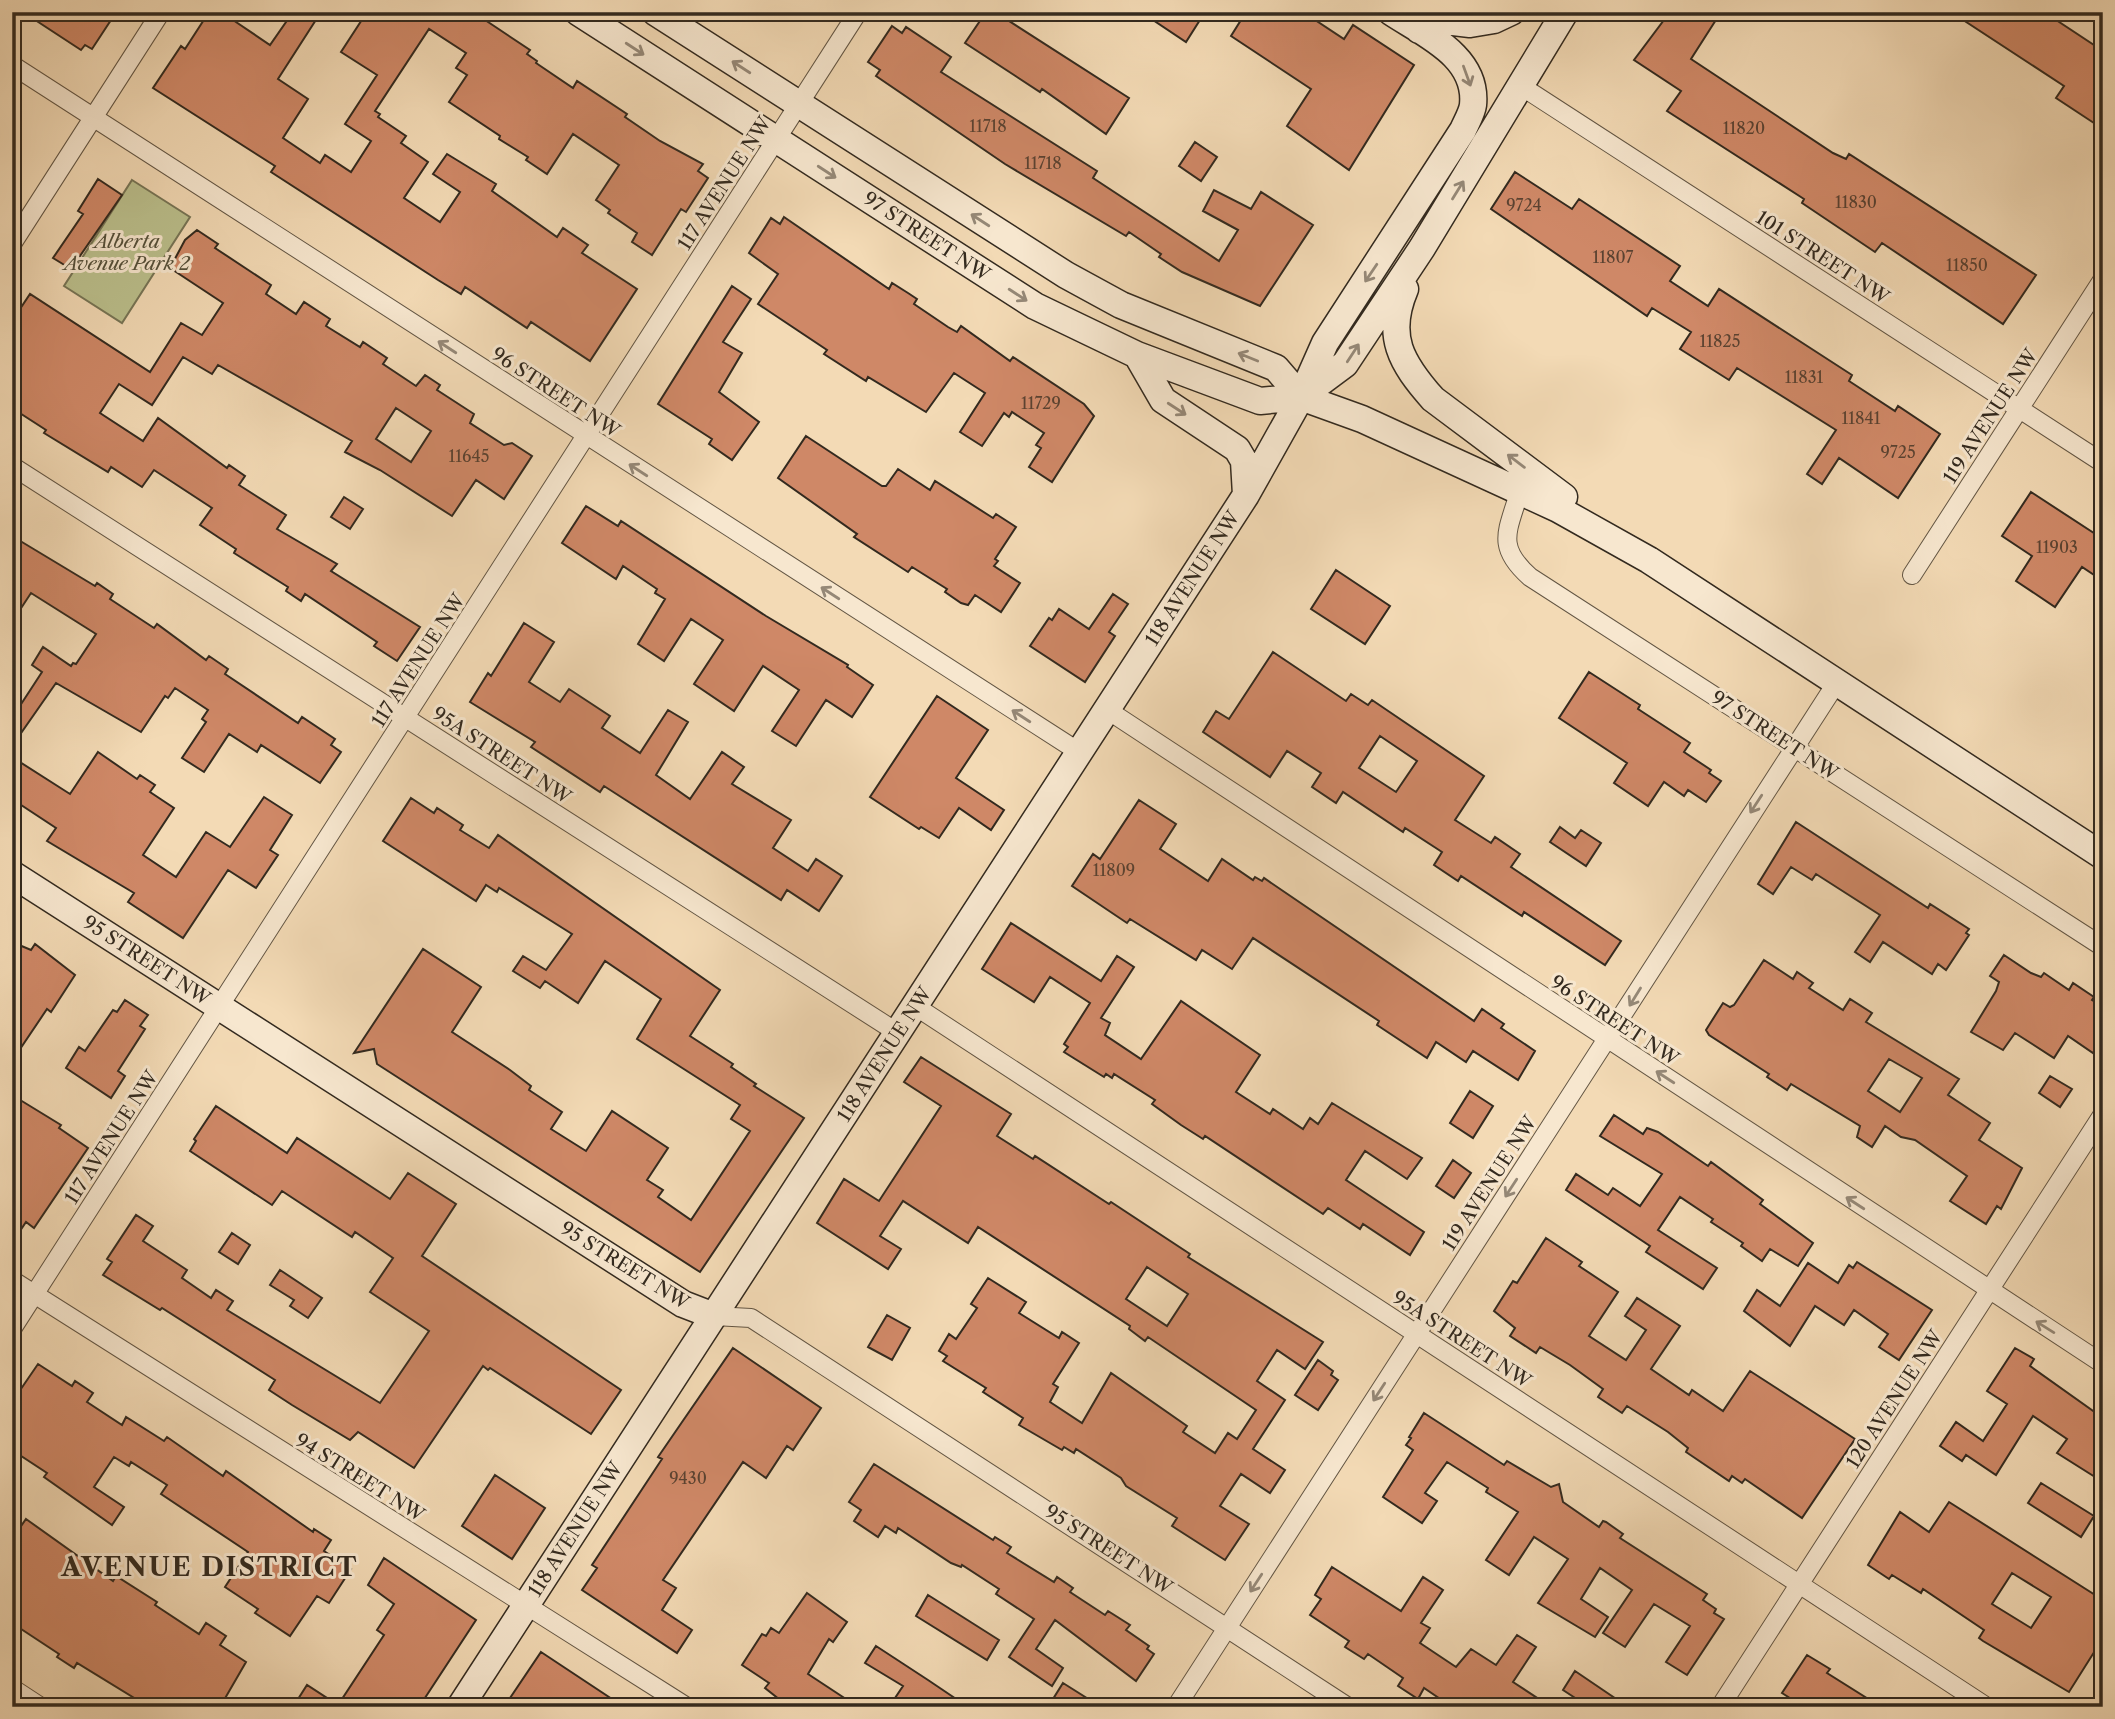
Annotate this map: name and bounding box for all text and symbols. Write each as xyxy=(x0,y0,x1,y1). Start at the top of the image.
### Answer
one-way arrow xyxy=(625,42,645,56)
one-way arrow xyxy=(732,60,751,74)
one-way arrow xyxy=(1462,64,1474,86)
street label: 117 AVENUE NW xyxy=(673,111,777,254)
house number: 11718 xyxy=(969,116,1007,136)
house number: 11820 xyxy=(1723,118,1765,138)
house number: 11718 xyxy=(1024,153,1062,173)
one-way arrow xyxy=(817,164,836,179)
one-way arrow xyxy=(1451,180,1465,200)
street label: 97 STREET NW xyxy=(859,187,995,287)
house number: 11830 xyxy=(1835,192,1877,212)
house number: 9724 xyxy=(1506,195,1542,215)
street label: 101 STREET NW xyxy=(1752,206,1895,310)
one-way arrow xyxy=(971,213,991,227)
park label: Alberta Avenue Park 2 xyxy=(61,230,191,275)
house number: 11807 xyxy=(1593,247,1634,267)
house number: 11850 xyxy=(1946,255,1988,275)
one-way arrow xyxy=(1364,263,1378,283)
one-way arrow xyxy=(1008,288,1027,302)
house number: 11825 xyxy=(1700,331,1740,351)
one-way arrow xyxy=(438,339,457,354)
street label: 96 STREET NW xyxy=(487,342,625,443)
one-way arrow xyxy=(1345,344,1360,363)
street label: 119 AVENUE NW xyxy=(1938,344,2043,488)
one-way arrow xyxy=(1237,349,1259,362)
house number: 11831 xyxy=(1785,367,1824,387)
house number: 11729 xyxy=(1021,393,1061,413)
one-way arrow xyxy=(1166,402,1186,416)
house number: 11841 xyxy=(1842,408,1881,428)
house number: 9725 xyxy=(1880,442,1916,462)
house number: 11645 xyxy=(449,446,489,466)
one-way arrow xyxy=(1507,454,1526,468)
one-way arrow xyxy=(629,463,648,478)
street label: 118 AVENUE NW xyxy=(1140,506,1245,650)
house number: 11903 xyxy=(2036,537,2078,557)
one-way arrow xyxy=(820,585,840,599)
street label: 117 AVENUE NW xyxy=(367,588,471,731)
street label: 97 STREET NW xyxy=(1707,686,1843,786)
street label: 95A STREET NW xyxy=(428,702,576,810)
one-way arrow xyxy=(1012,708,1031,723)
one-way arrow xyxy=(1749,794,1763,814)
house number: 11809 xyxy=(1093,860,1135,880)
street label: 95 STREET NW xyxy=(79,911,216,1011)
street label: 96 STREET NW xyxy=(1546,970,1684,1071)
street label: 118 AVENUE NW xyxy=(832,982,937,1126)
one-way arrow xyxy=(1627,986,1641,1006)
street label: 117 AVENUE NW xyxy=(60,1065,164,1208)
one-way arrow xyxy=(1655,1070,1675,1084)
street label: 119 AVENUE NW xyxy=(1437,1111,1542,1255)
one-way arrow xyxy=(1504,1178,1519,1197)
one-way arrow xyxy=(1845,1195,1865,1209)
street label: 95 STREET NW xyxy=(556,1217,694,1315)
street label: 95A STREET NW xyxy=(1388,1286,1536,1394)
one-way arrow xyxy=(2036,1319,2056,1333)
street label: 120 AVENUE NW xyxy=(1841,1325,1948,1472)
one-way arrow xyxy=(1372,1381,1386,1401)
street label: 94 STREET NW xyxy=(291,1428,430,1527)
street label: 118 AVENUE NW xyxy=(523,1457,628,1601)
house number: 9430 xyxy=(669,1468,707,1488)
street label: 95 STREET NW xyxy=(1041,1500,1178,1600)
district label: AVENUE DISTRICT xyxy=(60,1551,359,1583)
one-way arrow xyxy=(1249,1573,1263,1592)

